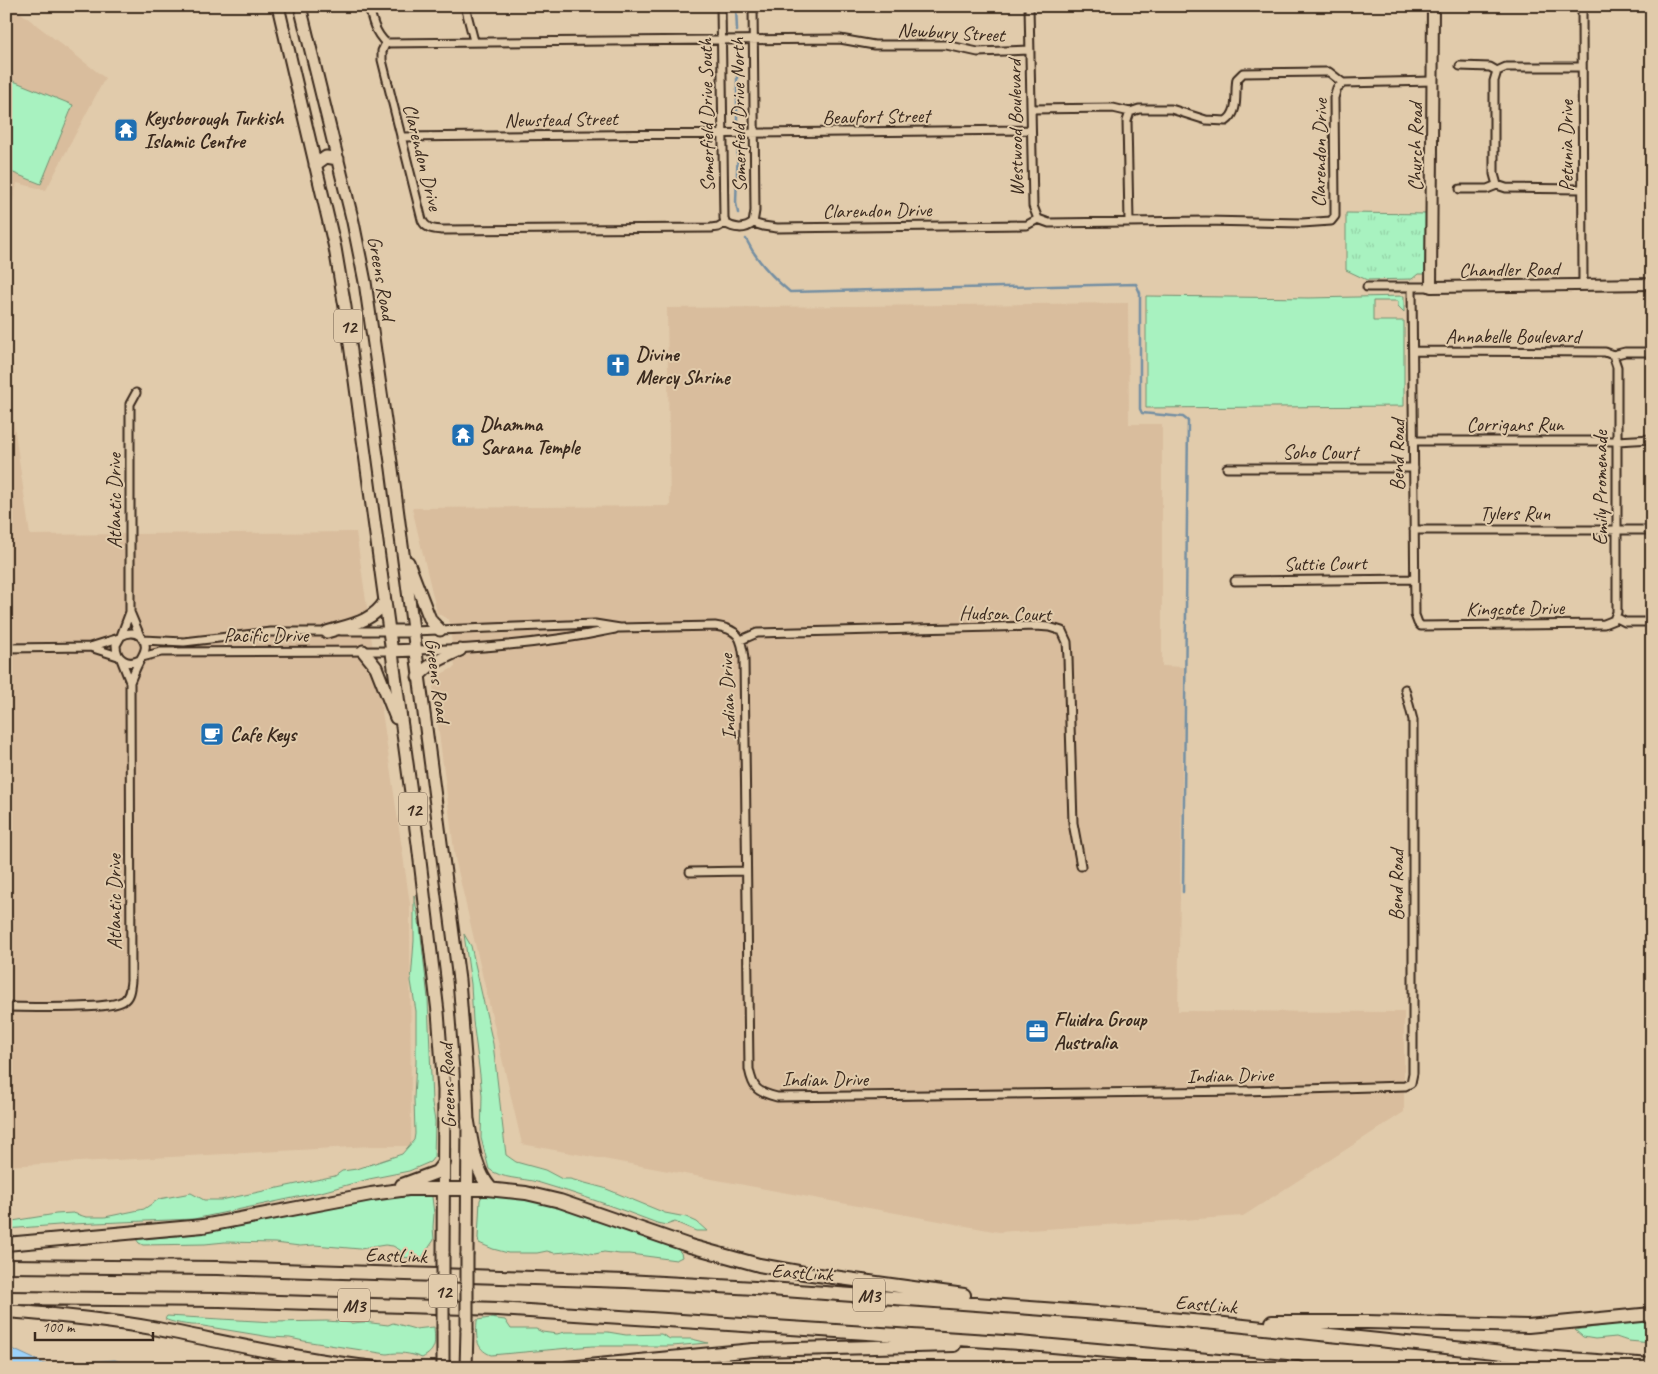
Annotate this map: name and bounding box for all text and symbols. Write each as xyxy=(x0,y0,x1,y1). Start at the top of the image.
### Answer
street label: Newbury Street xyxy=(897,17,1008,48)
street label: Somerfield Drive North xyxy=(725,36,752,193)
street label: Somerfield Drive South xyxy=(693,37,720,192)
street label: Westwood Boulevard xyxy=(1002,56,1029,197)
street label: Clarendon Drive xyxy=(1306,97,1333,208)
street label: Petunia Drive xyxy=(1554,99,1579,192)
street label: Church Road xyxy=(1403,100,1428,191)
street label: Clarendon Drive xyxy=(397,101,448,214)
street label: Beaufort Street xyxy=(822,103,933,130)
place label: Keysborough Turkish Islamic Centre xyxy=(144,106,285,154)
street label: Newstead Street xyxy=(504,106,620,133)
temple icon: Keysborough Turkish Islamic Centre xyxy=(113,117,139,143)
street label: Clarendon Drive xyxy=(822,197,933,224)
street label: Greens Road xyxy=(362,234,402,325)
street label: Chandler Road xyxy=(1459,256,1563,283)
road number: 12 xyxy=(334,310,362,342)
street label: Annabelle Boulevard xyxy=(1446,324,1584,349)
place label: Divine Mercy Shrine xyxy=(636,342,731,390)
church icon: Divine Mercy Shrine xyxy=(605,352,631,378)
place label: Dhamma Sarana Temple xyxy=(480,412,581,460)
street label: Corrigans Run xyxy=(1466,412,1565,437)
street label: Bend Road xyxy=(1385,416,1410,491)
temple icon: Dhamma Sarana Temple xyxy=(450,422,476,448)
street label: Emily Promenade xyxy=(1588,429,1613,545)
street label: Soho Court xyxy=(1282,440,1361,465)
street label: Atlantic Drive xyxy=(102,452,127,549)
street label: Tylers Run xyxy=(1480,501,1551,526)
street label: Suttie Court xyxy=(1283,550,1369,577)
street label: Kingcote Drive xyxy=(1466,595,1566,622)
street label: Hudson Court xyxy=(959,600,1054,627)
street label: Pacific Drive xyxy=(224,623,310,648)
street label: Greens Road xyxy=(419,636,456,727)
street label: Indian Drive xyxy=(713,652,741,740)
cafe icon: Cafe Keys xyxy=(199,721,225,747)
place label: Cafe Keys xyxy=(230,722,298,748)
road number: 12 xyxy=(399,792,427,826)
street label: Bend Road xyxy=(1384,846,1409,921)
street label: Atlantic Drive xyxy=(102,853,127,950)
place label: Fluidra Group Australia xyxy=(1054,1007,1148,1055)
office icon: Fluidra Group Australia xyxy=(1024,1018,1050,1044)
street label: Greens Road xyxy=(433,1040,461,1129)
street label: Indian Drive xyxy=(1187,1062,1275,1089)
street label: Indian Drive xyxy=(782,1067,870,1092)
street label: EastLink xyxy=(365,1242,429,1269)
street label: EastLink xyxy=(771,1258,835,1287)
road number: 12 xyxy=(429,1274,457,1308)
road number: M3 xyxy=(853,1278,885,1312)
road number: M3 xyxy=(338,1288,370,1322)
street label: EastLink xyxy=(1174,1289,1239,1320)
scale bar xyxy=(35,1309,152,1341)
text: 100 m xyxy=(42,1318,76,1337)

